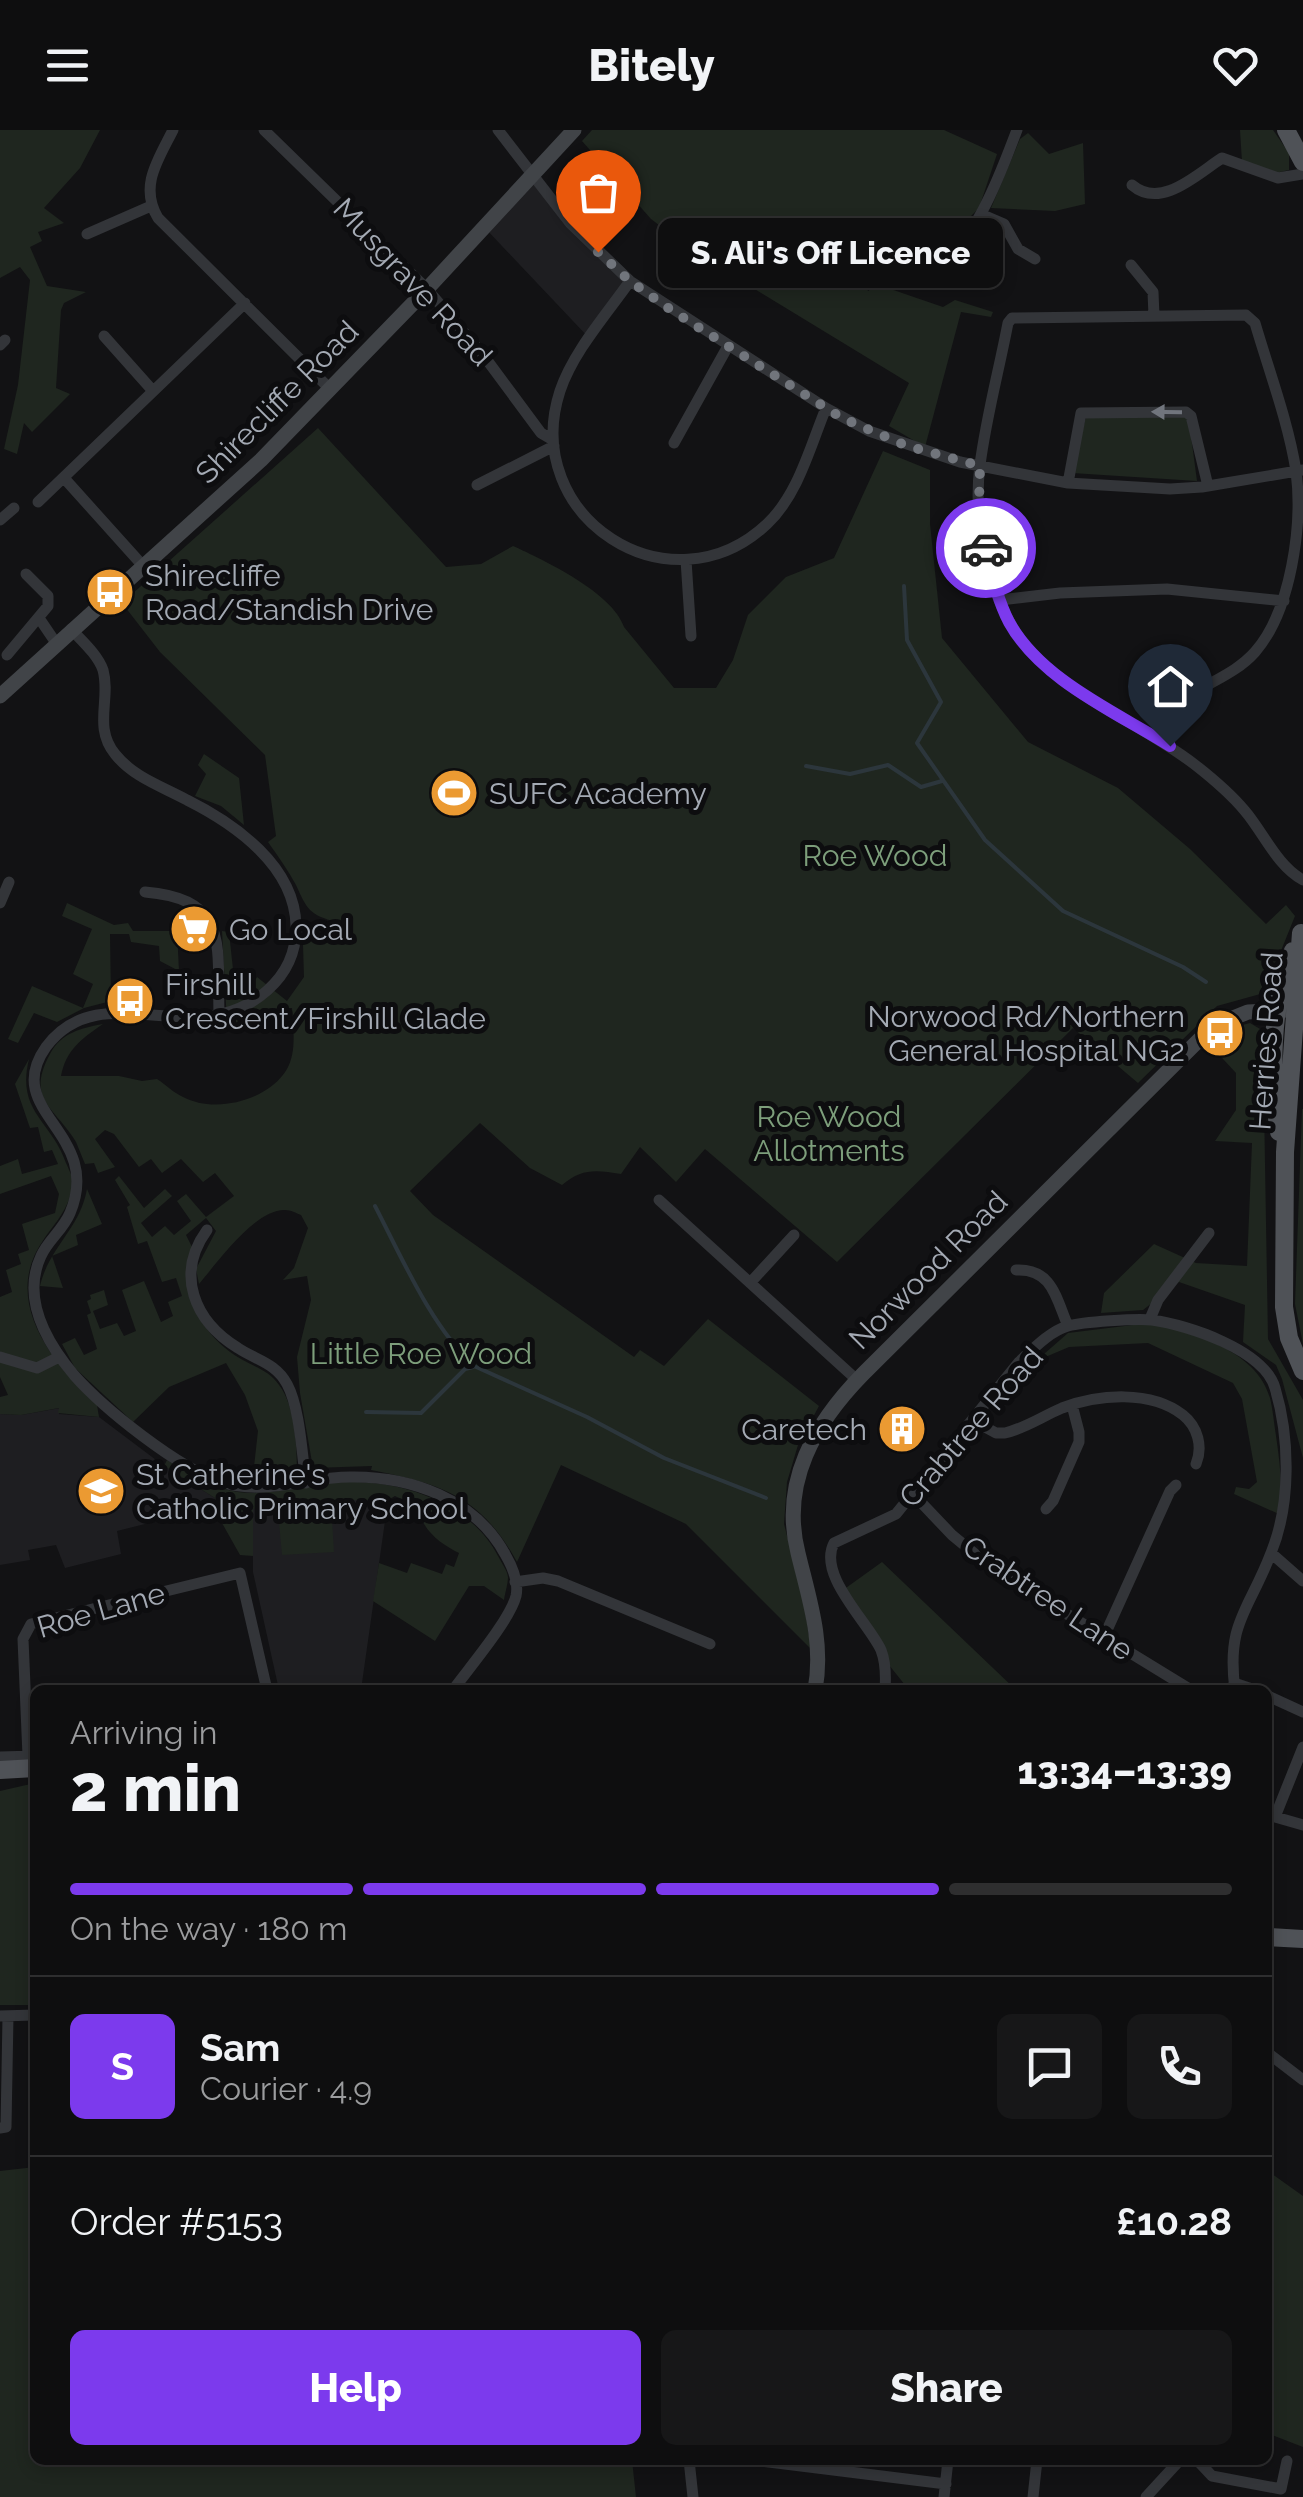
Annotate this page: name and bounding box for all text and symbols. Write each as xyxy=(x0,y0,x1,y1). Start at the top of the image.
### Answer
icon: menu xyxy=(40,38,95,93)
icon: heart xyxy=(1208,38,1263,93)
text: Bitely xyxy=(588,39,715,92)
pin xyxy=(556,150,641,253)
icon: bag xyxy=(571,165,626,220)
street label: Musgrave Road xyxy=(326,191,500,373)
callout: S. Ali's Off Licence xyxy=(658,217,1003,287)
text: S. Ali's Off Licence xyxy=(691,234,970,271)
street label: Shirecliffe Road xyxy=(189,314,365,490)
one-way arrow xyxy=(1151,404,1183,420)
courier xyxy=(936,498,1036,598)
icon: car xyxy=(959,521,1014,576)
place label: Shirecliffe Road/Standish Drive xyxy=(145,558,433,627)
bus stop icon: Shirecliffe Road/Standish Drive xyxy=(84,566,136,618)
pin xyxy=(1128,644,1213,747)
icon: home xyxy=(1143,659,1198,714)
sports icon: SUFC Academy xyxy=(428,767,480,819)
place label: SUFC Academy xyxy=(489,776,707,811)
park label: Roe Wood xyxy=(803,838,947,873)
supermarket icon: Go Local xyxy=(168,903,220,955)
place label: Go Local xyxy=(229,912,353,947)
street label: Herries Road xyxy=(1242,951,1290,1131)
place label: Firshill Crescent/Firshill Glade xyxy=(165,967,486,1036)
bus stop icon: Firshill Crescent/Firshill Glade xyxy=(104,975,156,1027)
place label: Norwood Rd/Northern General Hospital NG2 xyxy=(868,999,1185,1068)
bus stop icon: Norwood Rd/Northern General Hospital NG2 xyxy=(1194,1007,1246,1059)
park label: Roe Wood Allotments xyxy=(753,1099,905,1168)
street label: Norwood Road xyxy=(842,1184,1014,1356)
park label: Little Roe Wood xyxy=(310,1336,532,1371)
street label: Crabtree Road xyxy=(892,1340,1050,1514)
building icon: Caretech xyxy=(876,1403,928,1455)
place label: Caretech xyxy=(741,1412,867,1447)
place label: St Catherine's Catholic Primary School xyxy=(136,1457,467,1526)
school or university icon: St Catherine's Catholic Primary School xyxy=(75,1465,127,1517)
street label: Crabtree Lane xyxy=(956,1528,1140,1668)
street label: Roe Lane xyxy=(33,1575,169,1645)
text: Arriving in xyxy=(70,1714,217,1751)
text: 13:34–13:39 xyxy=(1018,1748,1232,1793)
text: 2 min xyxy=(70,1750,241,1826)
text: On the way · 180 m xyxy=(70,1910,347,1947)
button: chat xyxy=(997,2014,1102,2119)
button: phone xyxy=(1127,2014,1232,2119)
text: Sam xyxy=(200,2025,280,2070)
text: S xyxy=(111,2044,134,2089)
text: Courier · 4.9 xyxy=(200,2070,372,2107)
text: Order #5153 xyxy=(70,2199,283,2244)
text: £10.28 xyxy=(1116,2199,1232,2244)
button: Help xyxy=(70,2330,641,2445)
button: Share xyxy=(661,2330,1232,2445)

